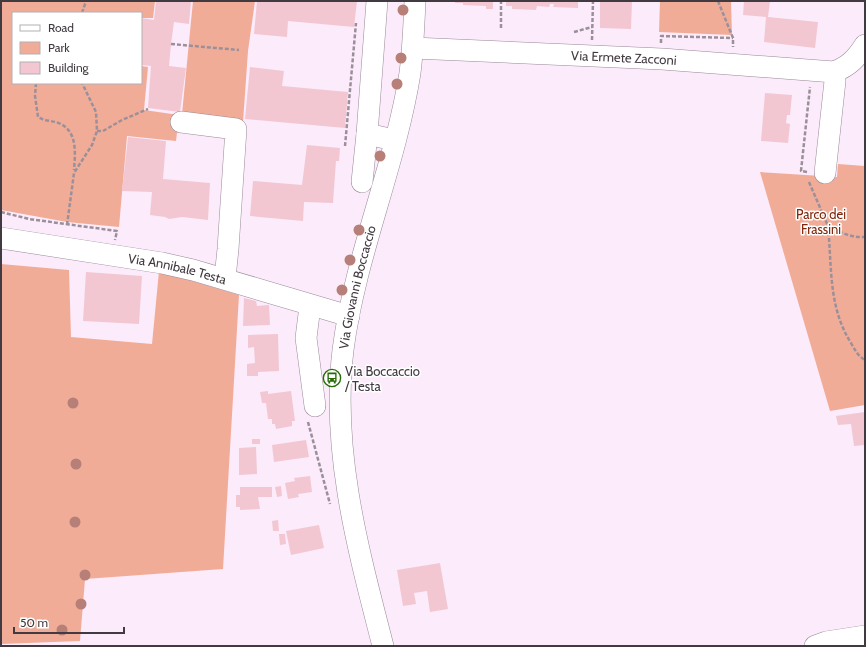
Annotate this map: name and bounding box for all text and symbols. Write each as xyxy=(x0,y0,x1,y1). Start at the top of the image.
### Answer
legend xyxy=(12,12,142,84)
text: Road xyxy=(48,20,74,35)
text: Park xyxy=(48,40,70,55)
street label: Via Ermete Zacconi xyxy=(571,47,677,68)
text: Building xyxy=(48,60,90,75)
park label: Parco dei Frassini xyxy=(796,206,846,237)
street label: Via Giovanni Boccaccio xyxy=(335,223,379,350)
street label: Via Annibale Testa xyxy=(127,250,229,288)
place label: Via Boccaccio / Testa xyxy=(344,363,420,394)
bus stop icon: Via Boccaccio / Testa xyxy=(322,368,342,388)
scale bar xyxy=(14,609,124,635)
text: 50 m xyxy=(20,615,48,630)

